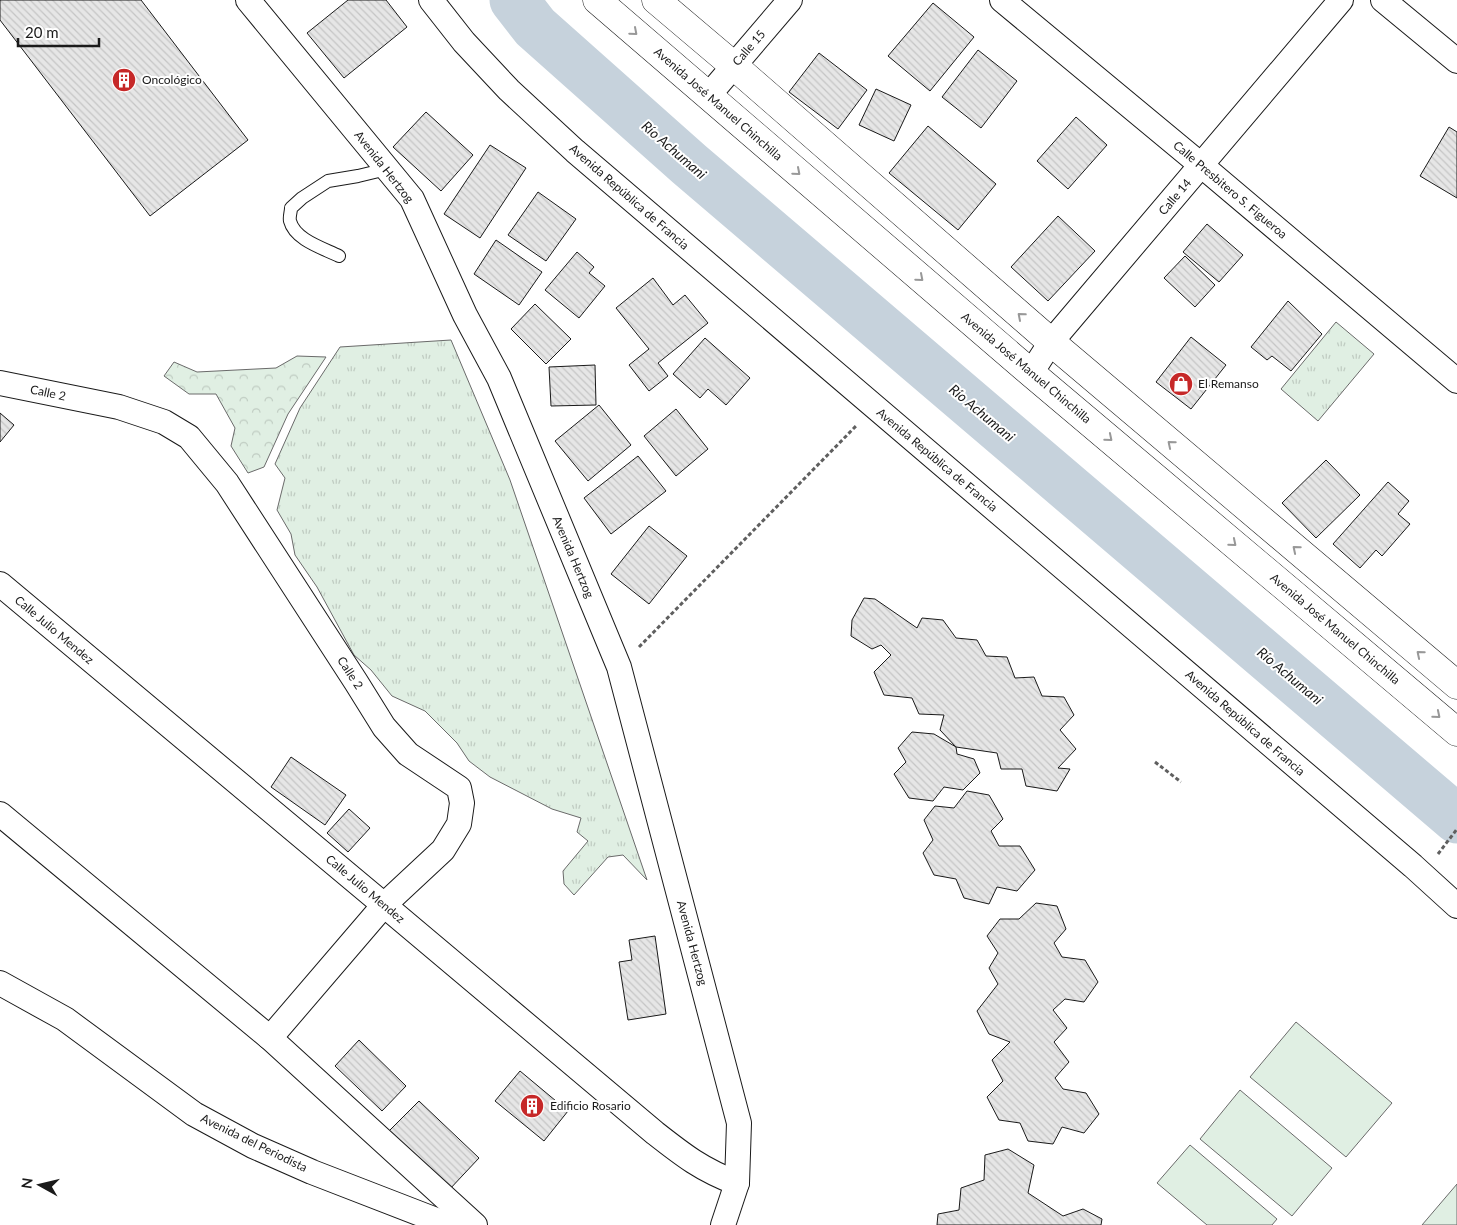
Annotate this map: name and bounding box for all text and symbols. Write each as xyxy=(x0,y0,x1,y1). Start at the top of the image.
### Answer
scale bar xyxy=(18,15,99,47)
text: 20 m xyxy=(25,23,59,41)
one-way arrow xyxy=(628,26,637,34)
street label: Calle 15 xyxy=(729,27,768,69)
street label: Avenida José Manuel Chinchilla xyxy=(651,44,786,163)
building icon: Oncológico xyxy=(111,67,137,93)
place label: Oncológico xyxy=(142,72,202,87)
water label: Río Achumani xyxy=(639,117,711,183)
street label: Avenida Hertzog xyxy=(352,128,417,206)
street label: Calle Presbitero S. Figueroa xyxy=(1170,138,1290,242)
street label: Avenida República de Francia xyxy=(567,141,692,253)
one-way arrow xyxy=(791,166,800,175)
street label: Calle 14 xyxy=(1155,175,1194,218)
one-way arrow xyxy=(915,272,924,281)
street label: Avenida José Manuel Chinchilla xyxy=(958,309,1094,426)
one-way arrow xyxy=(1017,313,1026,322)
shop icon: El Remanso xyxy=(1168,371,1194,397)
place label: El Remanso xyxy=(1198,376,1259,391)
water label: Río Achumani xyxy=(946,380,1019,445)
street label: Calle 2 xyxy=(29,381,67,404)
street label: Avenida República de Francia xyxy=(874,405,1001,515)
one-way arrow xyxy=(1103,432,1112,441)
one-way arrow xyxy=(1168,441,1177,450)
street label: Avenida Hertzog xyxy=(549,514,597,600)
one-way arrow xyxy=(1227,537,1236,546)
one-way arrow xyxy=(1292,546,1301,555)
street label: Avenida José Manuel Chinchilla xyxy=(1267,570,1403,687)
street label: Calle Julio Mendez xyxy=(12,592,97,667)
water label: Río Achumani xyxy=(1254,643,1327,708)
one-way arrow xyxy=(1416,650,1425,659)
street label: Calle 2 xyxy=(334,654,367,692)
street label: Avenida República de Francia xyxy=(1183,667,1308,779)
one-way arrow xyxy=(1432,710,1441,719)
street label: Calle Julio Mendez xyxy=(323,851,408,926)
street label: Avenida Hertzog xyxy=(674,899,711,987)
building icon: Edificio Rosario xyxy=(519,1093,545,1119)
place label: Edificio Rosario xyxy=(550,1098,631,1113)
street label: Avenida del Periodista xyxy=(199,1110,310,1175)
north arrow xyxy=(15,1160,65,1210)
text: N xyxy=(17,1177,36,1190)

